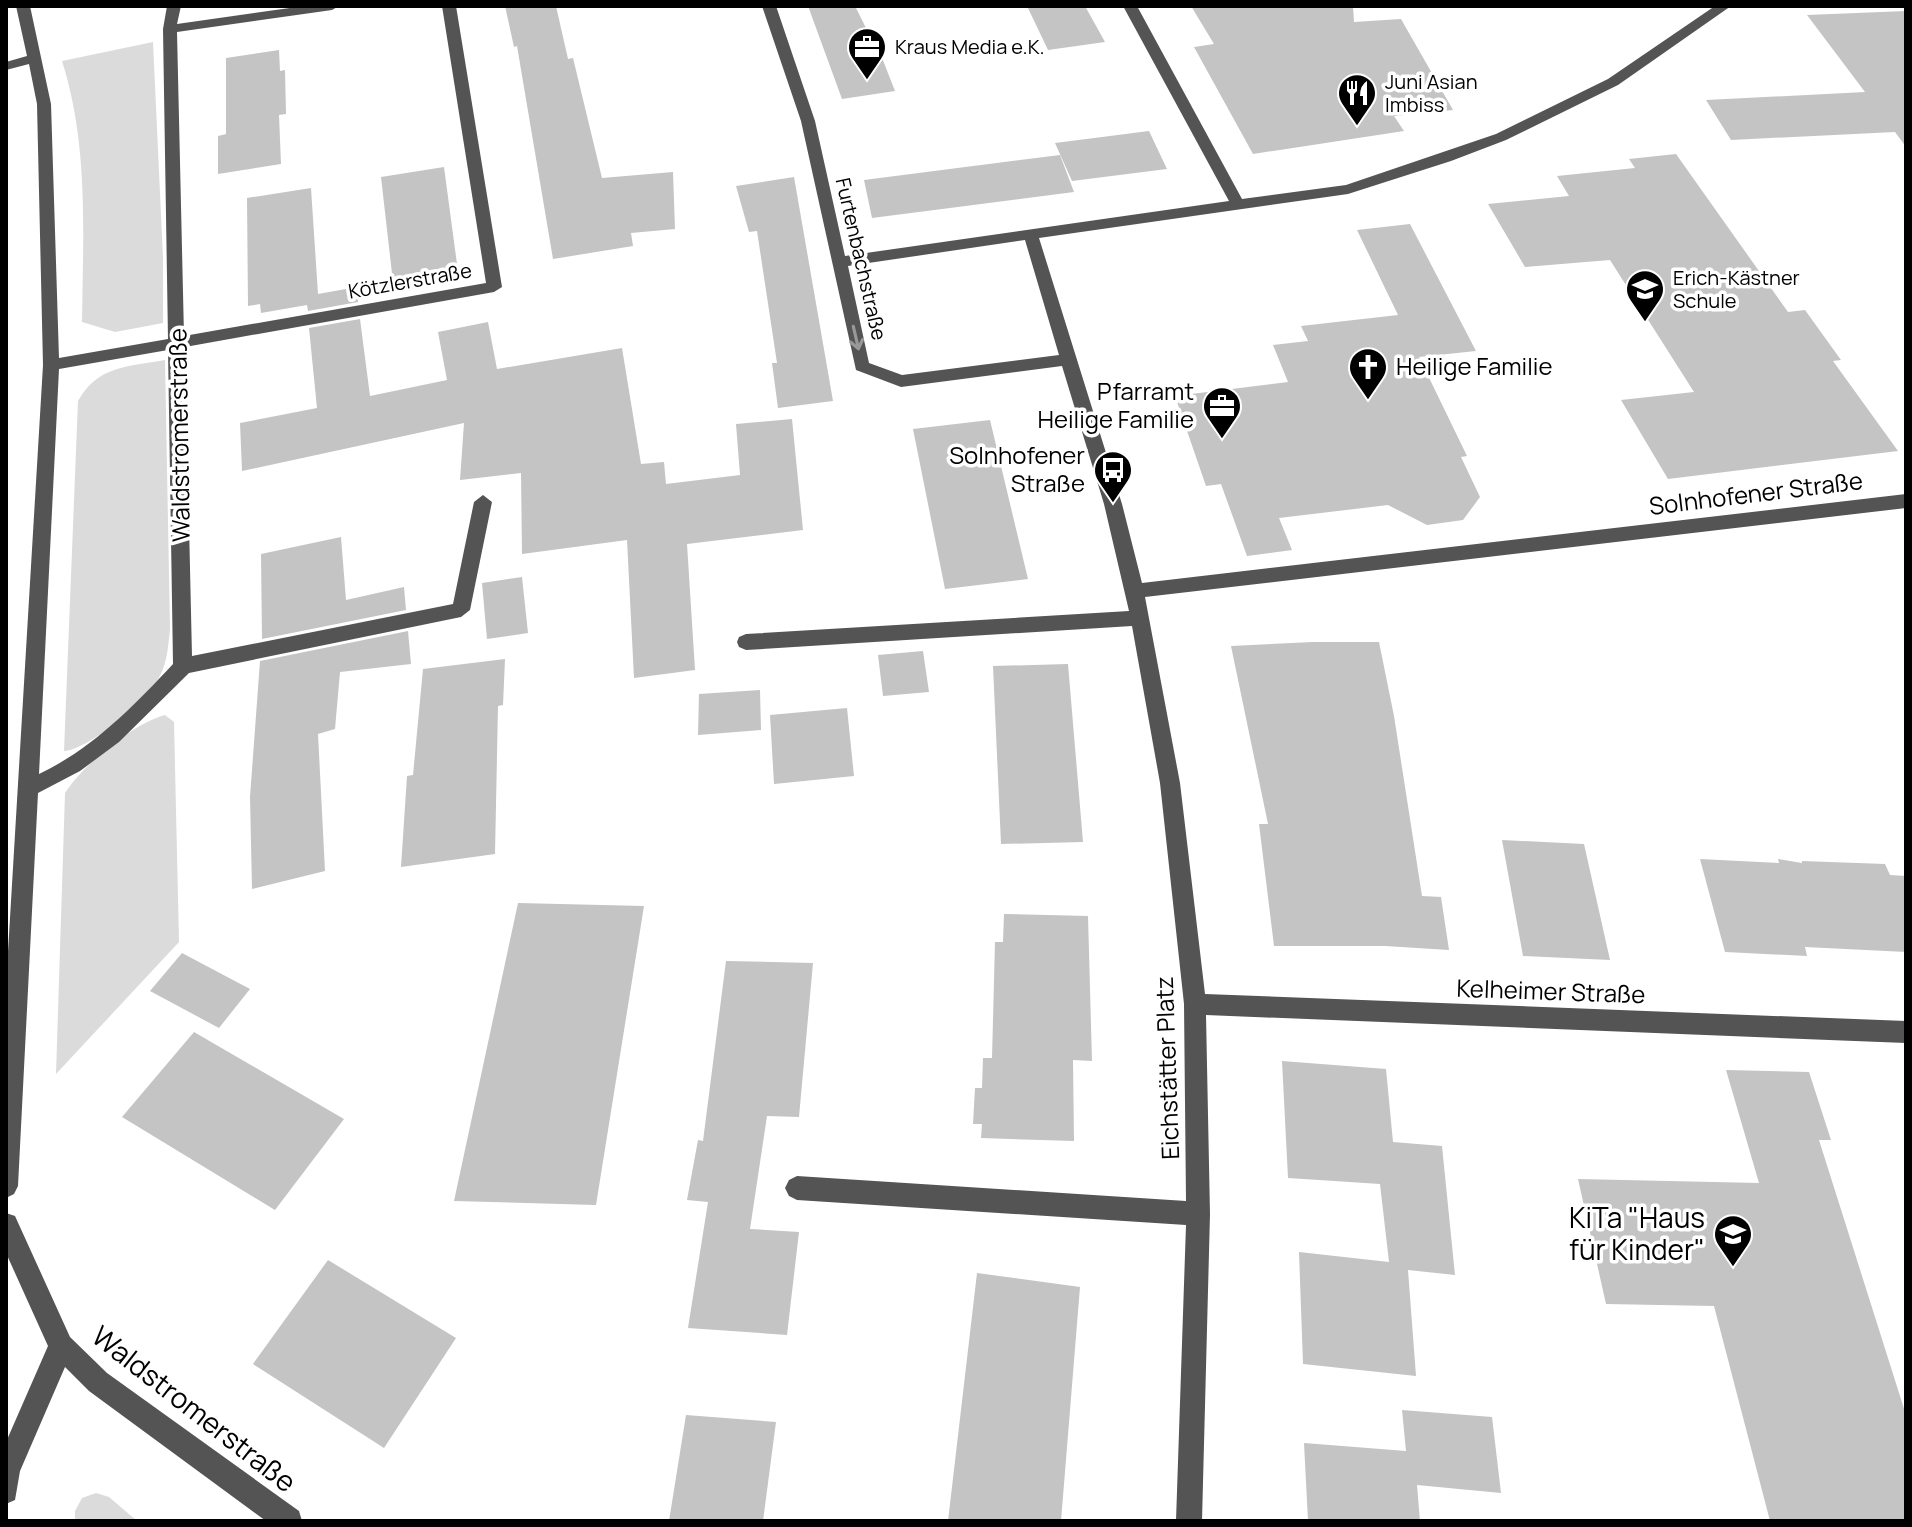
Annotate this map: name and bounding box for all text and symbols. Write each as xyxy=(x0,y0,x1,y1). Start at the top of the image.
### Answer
office icon: Kraus Media e.K. xyxy=(846,26,888,81)
place label: Kraus Media e.K. xyxy=(895,33,1045,60)
place label: Juni Asian Imbiss xyxy=(1385,68,1478,118)
restaurant icon: Juni Asian Imbiss xyxy=(1336,72,1378,127)
street label: Furtenbachstraße xyxy=(830,175,893,343)
street label: Kötzlerstraße xyxy=(346,256,474,305)
place label: Erich-Kästner Schule xyxy=(1673,264,1800,314)
school or university icon: Erich-Kästner Schule xyxy=(1624,268,1666,323)
one-way arrow xyxy=(849,325,864,350)
street label: Waldstromerstraße xyxy=(160,328,197,542)
church icon: Heilige Familie xyxy=(1347,346,1389,401)
place label: Heilige Familie xyxy=(1396,349,1552,382)
place label: Pfarramt Heilige Familie xyxy=(1038,374,1194,435)
office icon: Pfarramt Heilige Familie xyxy=(1201,385,1243,440)
place label: Solnhofener Straße xyxy=(949,438,1085,499)
bus stop icon: Solnhofener Straße xyxy=(1092,449,1134,504)
street label: Solnhofener Straße xyxy=(1647,463,1865,522)
street label: Kelheimer Straße xyxy=(1456,971,1646,1010)
street label: Eichstätter Platz xyxy=(1147,976,1186,1160)
place label: KiTa "Haus für Kinder" xyxy=(1569,1198,1705,1268)
school or university icon: KiTa "Haus für Kinder" xyxy=(1712,1213,1754,1268)
street label: Waldstromerstraße xyxy=(85,1316,305,1500)

